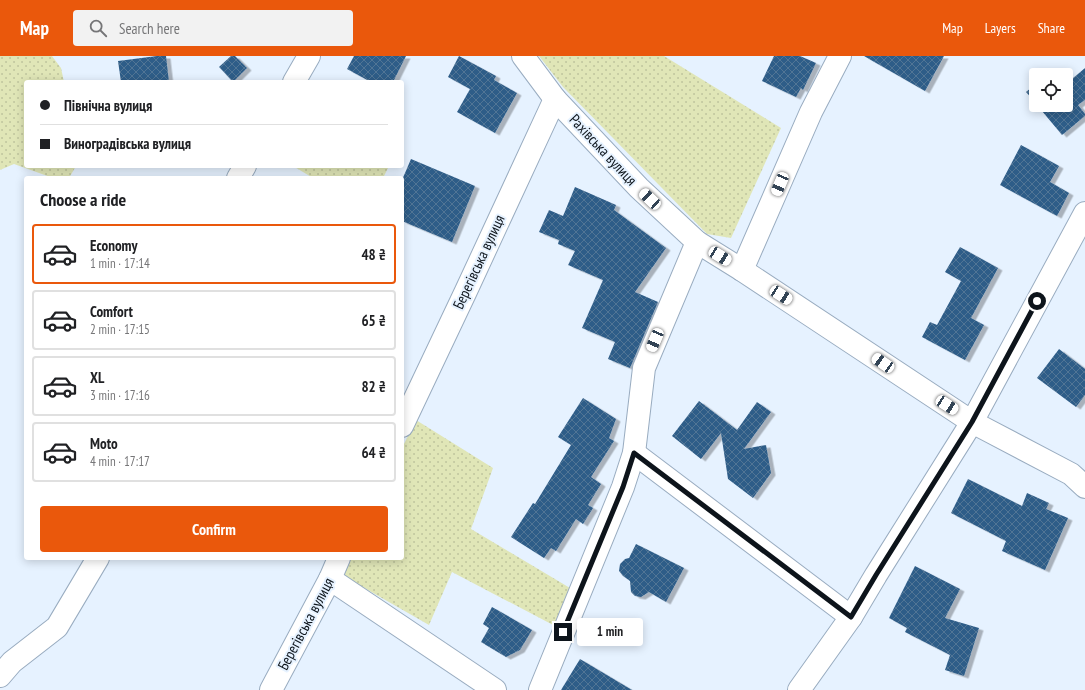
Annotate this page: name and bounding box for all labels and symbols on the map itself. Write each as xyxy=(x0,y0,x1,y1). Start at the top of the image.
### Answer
street label: Рахівська вулиця xyxy=(566,110,641,189)
car xyxy=(770,171,790,197)
car xyxy=(637,186,663,212)
street label: Берегівська вулиця xyxy=(448,211,509,312)
car xyxy=(707,245,733,267)
car xyxy=(768,283,794,307)
route start xyxy=(1028,292,1046,310)
car xyxy=(645,327,665,353)
car xyxy=(870,351,896,375)
car xyxy=(934,393,960,417)
street label: Берегівська вулиця xyxy=(273,574,338,673)
callout: 1 min xyxy=(577,618,643,646)
route end xyxy=(554,623,572,641)

